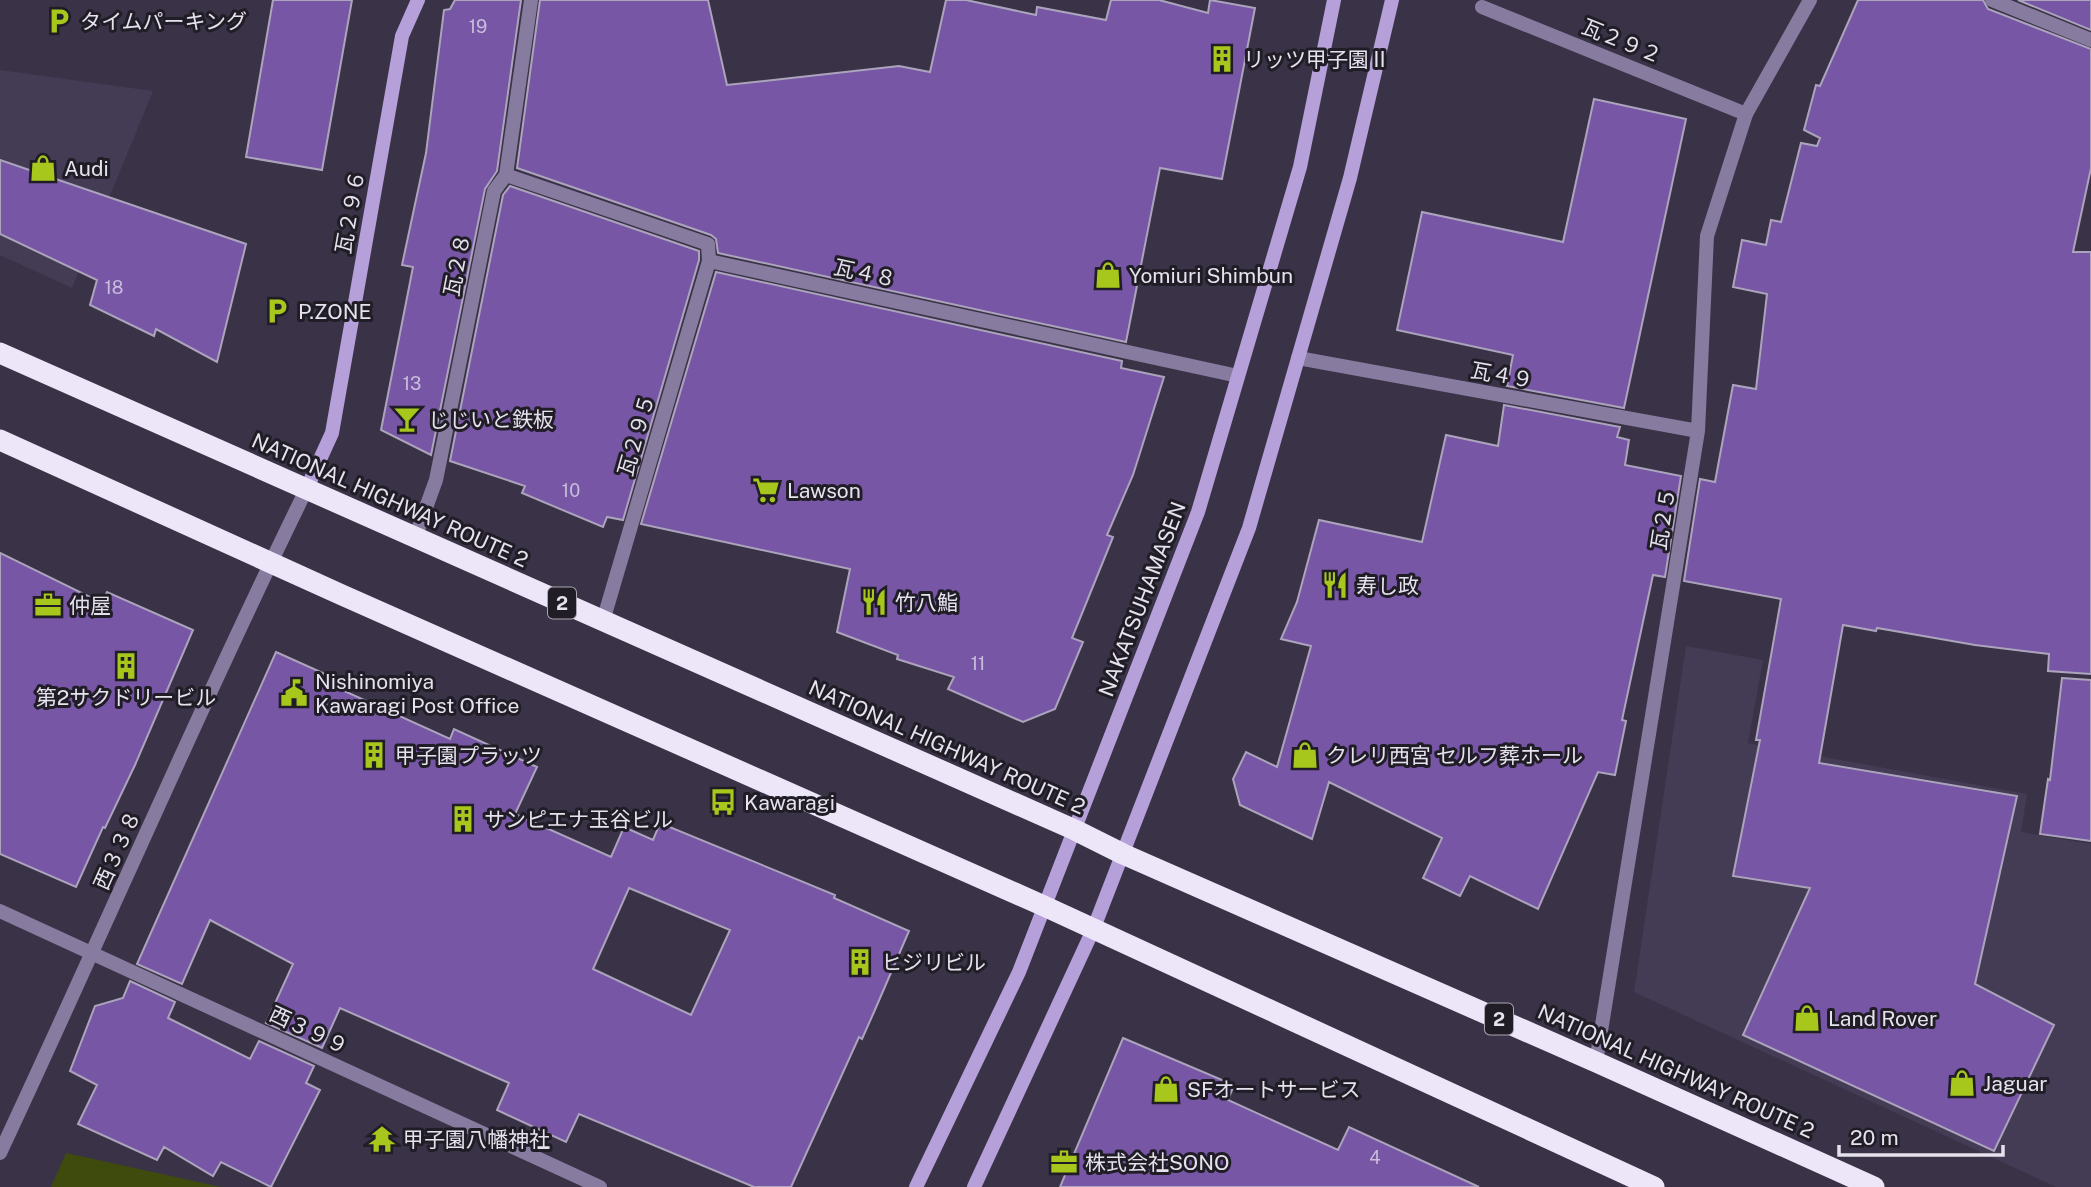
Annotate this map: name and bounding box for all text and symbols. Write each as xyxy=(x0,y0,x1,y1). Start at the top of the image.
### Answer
parking icon: タイムパーキング xyxy=(44,6,74,36)
place label: タイムパーキング xyxy=(80,9,247,34)
street label: 瓦２９２ xyxy=(1578,14,1666,68)
house number: 19 xyxy=(469,16,487,37)
building icon: リッツ甲子園Ⅱ xyxy=(1207,44,1237,74)
place label: リッツ甲子園Ⅱ xyxy=(1243,47,1390,72)
shop icon: Audi xyxy=(28,153,58,183)
place label: Audi xyxy=(64,156,109,181)
street label: 瓦２９６ xyxy=(330,168,370,256)
street label: 瓦２８ xyxy=(439,232,475,298)
street label: 瓦４８ xyxy=(832,254,898,292)
shop icon: Yomiuri Shimbun xyxy=(1093,260,1123,290)
place label: Yomiuri Shimbun xyxy=(1129,263,1293,288)
house number: 18 xyxy=(105,277,123,298)
parking icon: P.ZONE xyxy=(262,296,292,326)
place label: P.ZONE xyxy=(298,299,372,324)
street label: 瓦４９ xyxy=(1469,357,1535,393)
house number: 13 xyxy=(403,373,421,394)
street label: 瓦２９５ xyxy=(612,391,660,479)
bar icon: じじいと鉄板 xyxy=(392,404,422,434)
place label: じじいと鉄板 xyxy=(428,407,554,432)
street label: NATIONAL HIGHWAY ROUTE 2 xyxy=(248,428,532,572)
supermarket icon: Lawson xyxy=(751,475,781,505)
place label: Lawson xyxy=(787,478,861,503)
house number: 10 xyxy=(562,480,580,501)
street label: 瓦２５ xyxy=(1646,486,1680,552)
street label: NAKATSUHAMASEN xyxy=(1093,498,1191,700)
restaurant icon: 寿し政 xyxy=(1320,570,1350,600)
place label: 寿し政 xyxy=(1356,573,1419,598)
restaurant icon: 竹八鮨 xyxy=(859,587,889,617)
road number: 2 xyxy=(548,588,576,618)
office icon: 仲屋 xyxy=(33,590,63,620)
place label: 竹八鮨 xyxy=(895,590,958,615)
place label: 仲屋 xyxy=(69,593,111,618)
building icon: 第2サクドリービル xyxy=(111,651,141,681)
house number: 11 xyxy=(971,653,985,674)
place label: Nishinomiya Kawaragi Post Office xyxy=(315,669,519,718)
street label: NATIONAL HIGHWAY ROUTE 2 xyxy=(805,675,1089,819)
public building icon: Nishinomiya Kawaragi Post Office xyxy=(279,678,309,708)
place label: 第2サクドリービル xyxy=(36,685,216,710)
building icon: 甲子園プラッツ xyxy=(359,740,389,770)
shop icon: クレリ西宮 セルフ葬ホール xyxy=(1290,740,1320,770)
place label: 甲子園プラッツ xyxy=(395,743,542,768)
place label: クレリ西宮 セルフ葬ホール xyxy=(1326,743,1583,768)
bus stop icon: Kawaragi xyxy=(708,787,738,817)
place label: Kawaragi xyxy=(744,790,835,815)
building icon: サンピエナ玉谷ビル xyxy=(448,804,478,834)
street label: 西３３８ xyxy=(88,807,146,893)
place label: サンピエナ玉谷ビル xyxy=(484,807,673,832)
building icon: ヒジリビル xyxy=(845,947,875,977)
place label: ヒジリビル xyxy=(881,950,986,975)
street label: NATIONAL HIGHWAY ROUTE 2 xyxy=(1534,999,1818,1143)
street label: 西３９９ xyxy=(266,1001,352,1059)
shop icon: Land Rover xyxy=(1792,1003,1822,1033)
road number: 2 xyxy=(1485,1004,1513,1035)
place label: Land Rover xyxy=(1828,1006,1937,1031)
shop icon: Jaguar xyxy=(1947,1068,1977,1098)
place label: Jaguar xyxy=(1983,1071,2048,1096)
shop icon: SFオートサービス xyxy=(1151,1074,1181,1104)
place label: SFオートサービス xyxy=(1187,1077,1360,1102)
scale bar xyxy=(1839,1114,2004,1158)
temple icon: 甲子園八幡神社 xyxy=(367,1124,397,1154)
text: 20 m xyxy=(1850,1125,1899,1150)
place label: 甲子園八幡神社 xyxy=(403,1127,550,1152)
office icon: 株式会社SONO xyxy=(1049,1147,1079,1177)
house number: 4 xyxy=(1369,1147,1381,1168)
place label: 株式会社SONO xyxy=(1085,1150,1229,1175)

